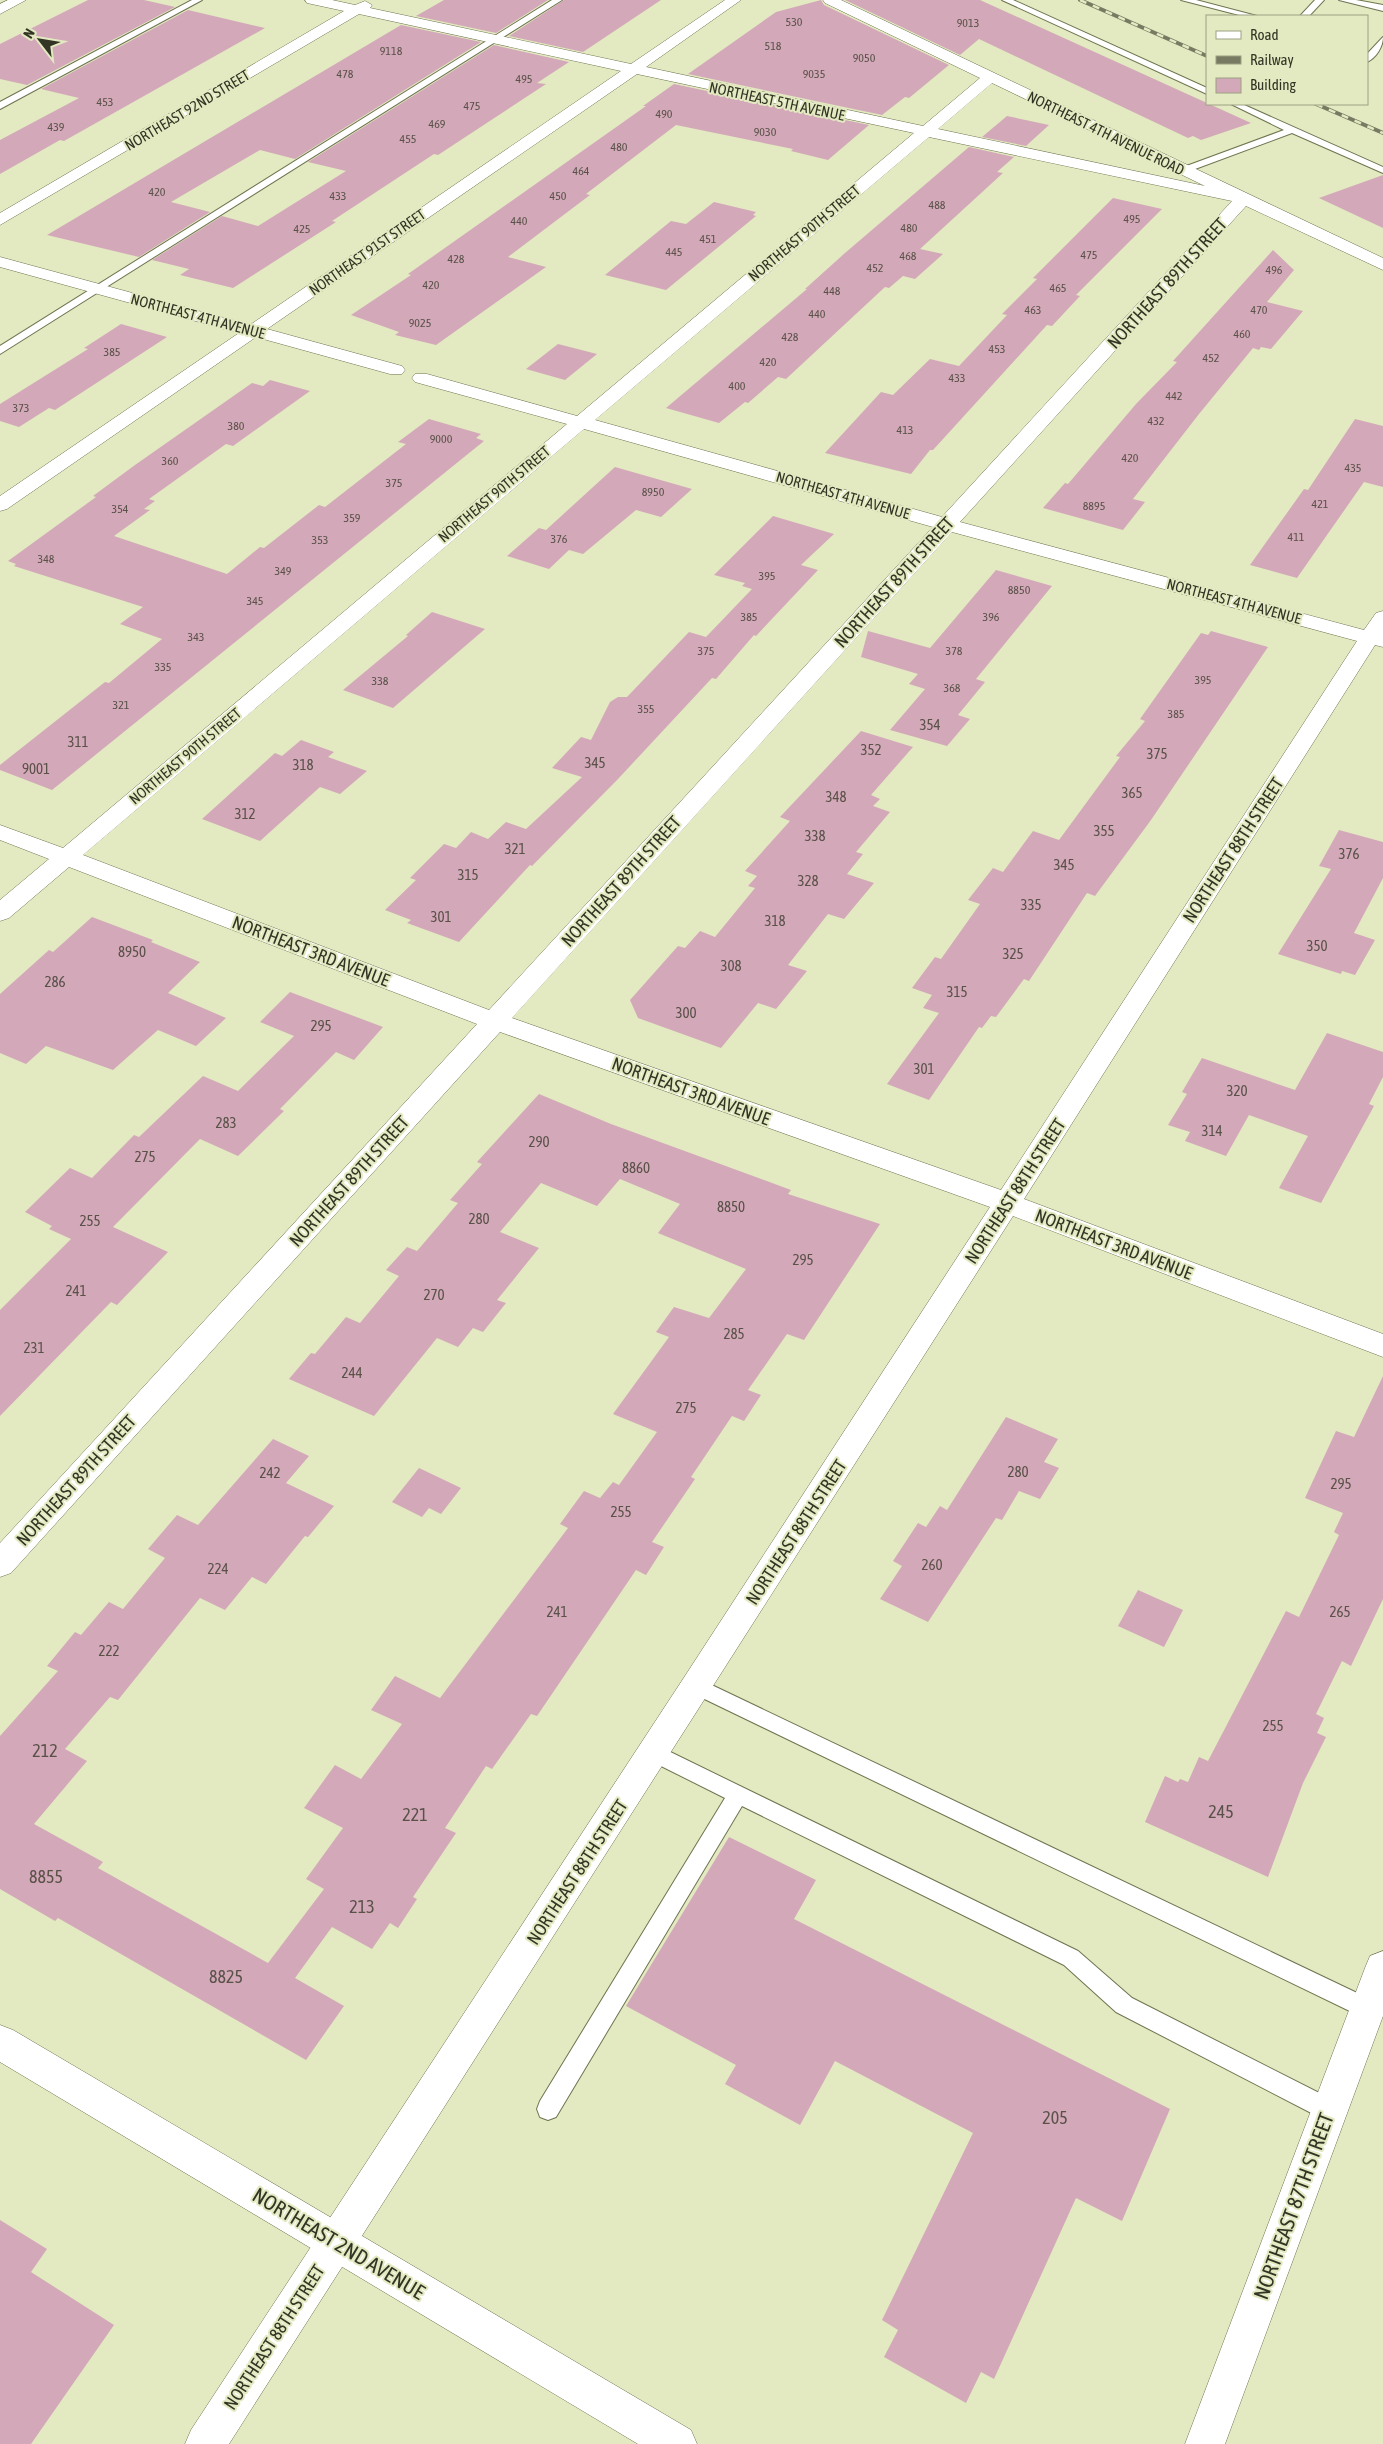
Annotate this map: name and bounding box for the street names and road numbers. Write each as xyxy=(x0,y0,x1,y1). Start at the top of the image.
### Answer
street label: NORTHEAST 92ND STREET xyxy=(122,66,253,154)
street label: NORTHEAST 5TH AVENUE xyxy=(708,78,847,124)
street label: NORTHEAST 4TH AVENUE ROAD xyxy=(1025,88,1187,178)
street label: NORTHEAST 90TH STREET xyxy=(745,181,864,285)
street label: NORTHEAST 91ST STREET xyxy=(306,205,429,299)
street label: NORTHEAST 89TH STREET xyxy=(1103,213,1231,353)
street label: NORTHEAST 4TH AVENUE xyxy=(129,290,268,342)
street label: NORTHEAST 90TH STREET xyxy=(435,442,554,546)
street label: NORTHEAST 4TH AVENUE xyxy=(774,468,912,522)
street label: NORTHEAST 89TH STREET xyxy=(830,512,958,652)
street label: NORTHEAST 4TH AVENUE xyxy=(1165,575,1304,627)
street label: NORTHEAST 90TH STREET xyxy=(126,704,245,808)
street label: NORTHEAST 88TH STREET xyxy=(1178,774,1288,926)
street label: NORTHEAST 89TH STREET xyxy=(557,811,685,951)
street label: NORTHEAST 3RD AVENUE xyxy=(229,911,393,991)
street label: NORTHEAST 3RD AVENUE xyxy=(609,1053,773,1129)
street label: NORTHEAST 89TH STREET xyxy=(285,1111,413,1251)
street label: NORTHEAST 88TH STREET xyxy=(960,1115,1070,1267)
street label: NORTHEAST 3RD AVENUE xyxy=(1032,1204,1196,1284)
street label: NORTHEAST 89TH STREET xyxy=(12,1410,140,1550)
street label: NORTHEAST 88TH STREET xyxy=(741,1456,851,1608)
street label: NORTHEAST 88TH STREET xyxy=(522,1796,632,1948)
street label: NORTHEAST 87TH STREET xyxy=(1248,2110,1338,2302)
street label: NORTHEAST 2ND AVENUE xyxy=(249,2182,429,2304)
street label: NORTHEAST 88TH STREET xyxy=(219,2261,329,2413)

